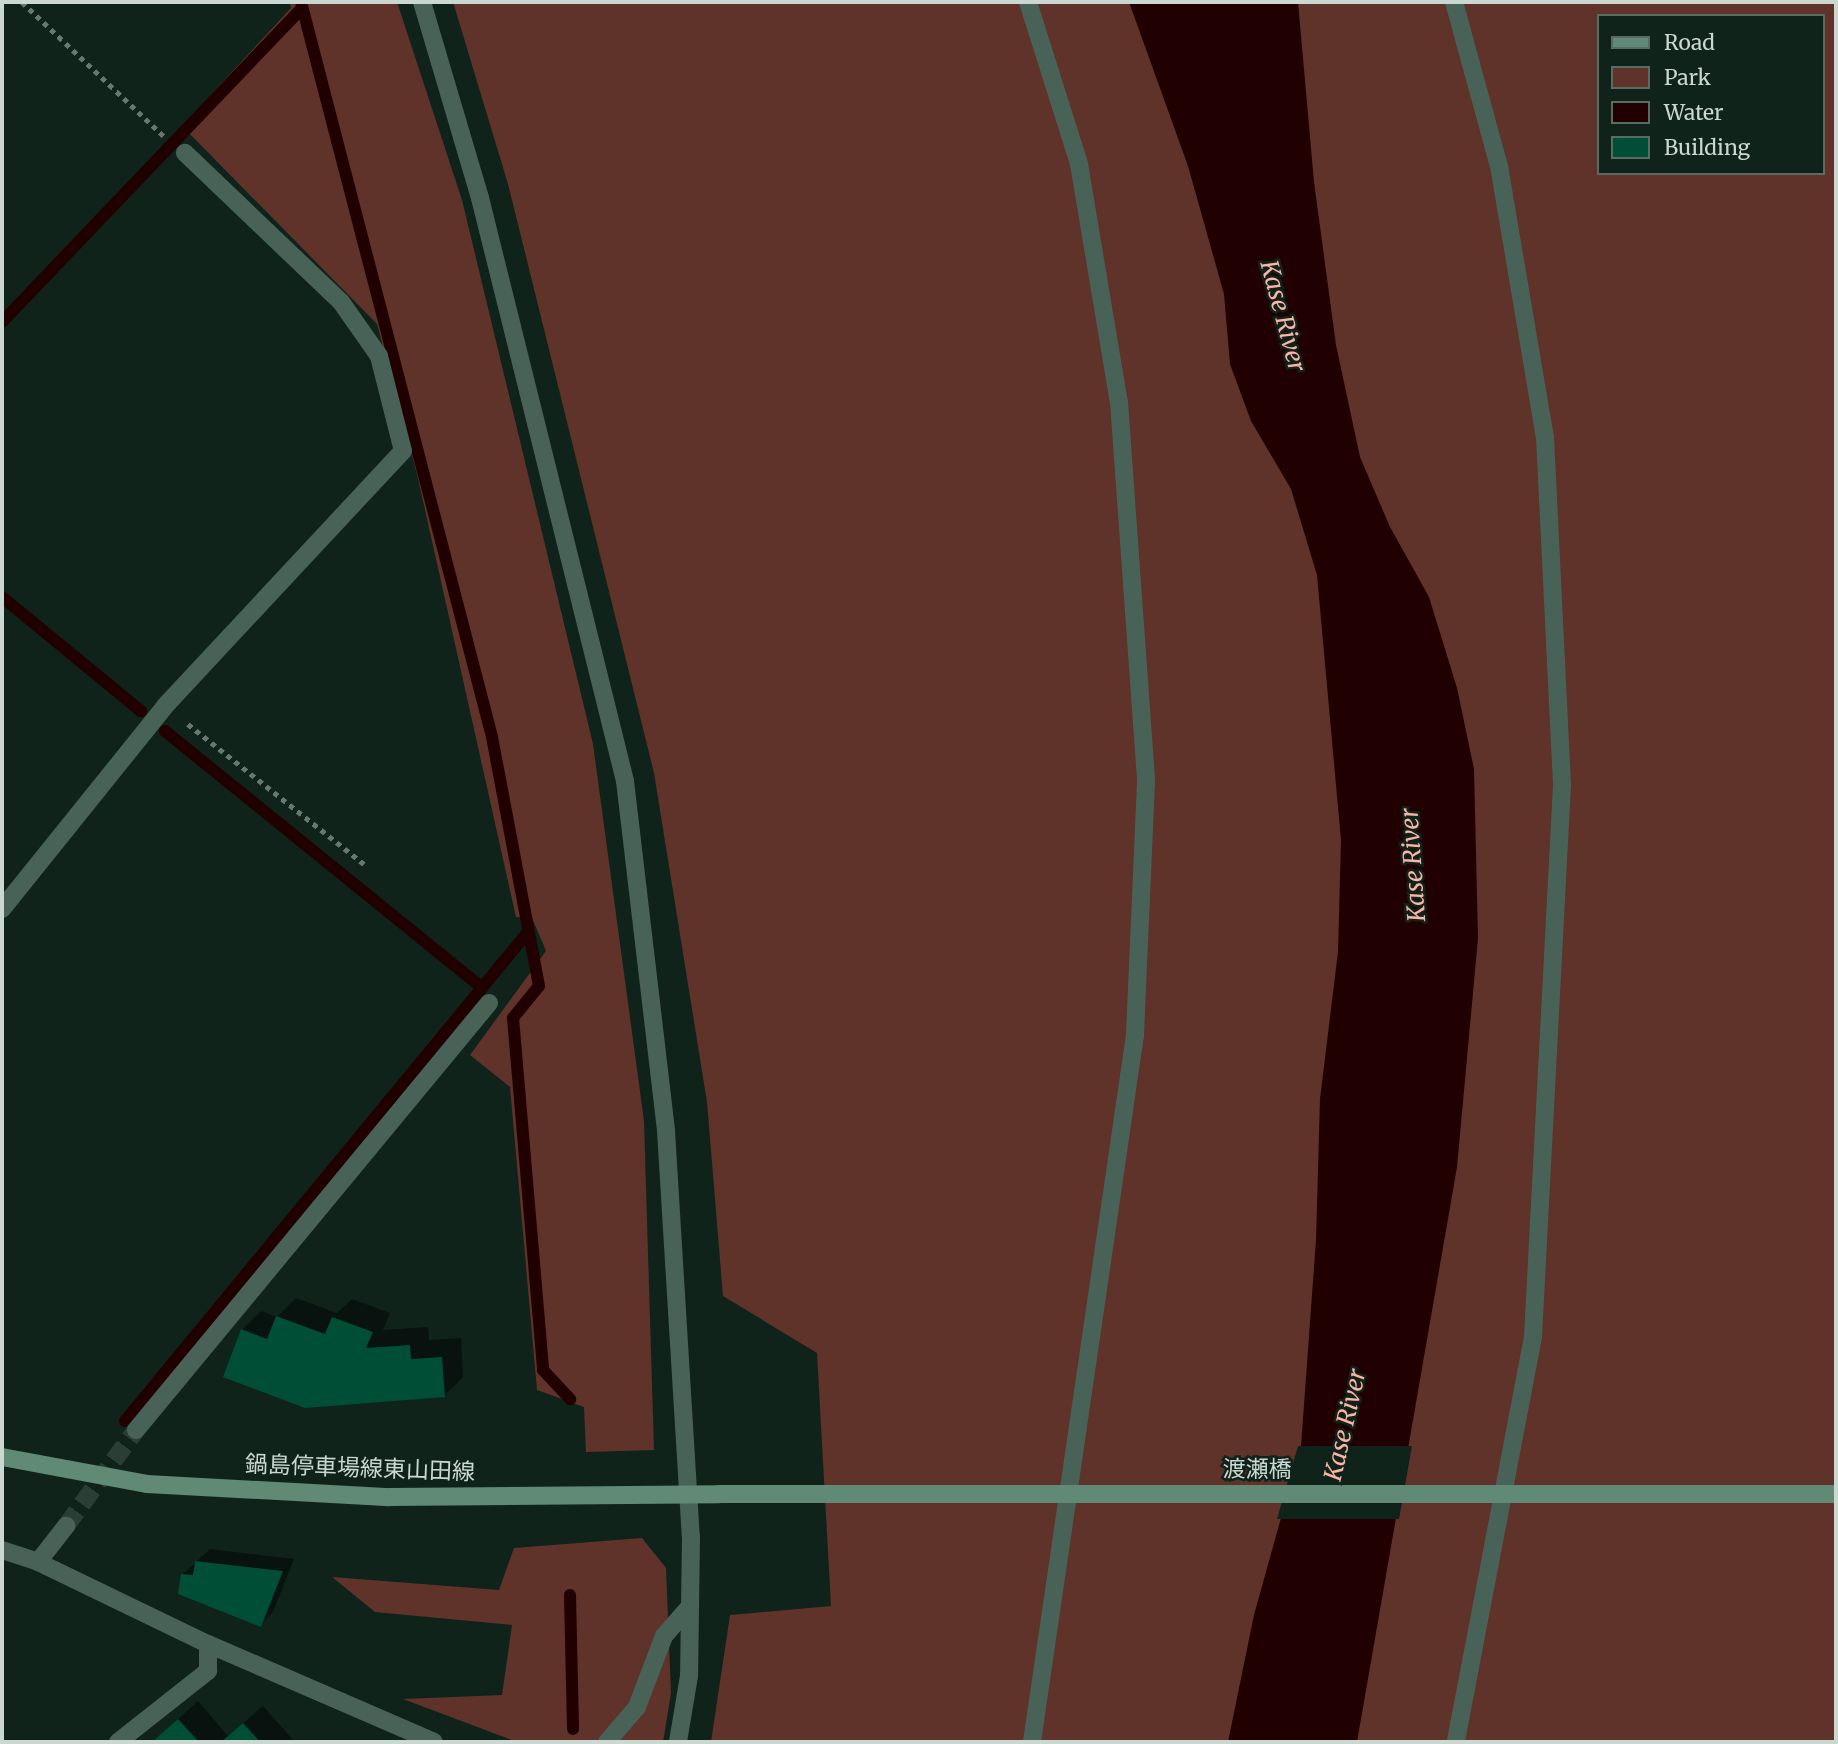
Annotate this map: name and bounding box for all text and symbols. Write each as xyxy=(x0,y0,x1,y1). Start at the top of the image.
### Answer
legend xyxy=(1596,14,1824,175)
text: Road xyxy=(1664,29,1715,56)
text: Park xyxy=(1664,64,1711,91)
text: Water xyxy=(1664,99,1723,126)
text: Building xyxy=(1664,134,1750,161)
water label: Kase River xyxy=(1254,257,1312,375)
water label: Kase River xyxy=(1395,807,1431,923)
water label: Kase River xyxy=(1318,1366,1372,1484)
street label: 鍋島停車場線東山田線 xyxy=(245,1450,475,1486)
street label: 渡瀬橋 xyxy=(1223,1455,1291,1483)

